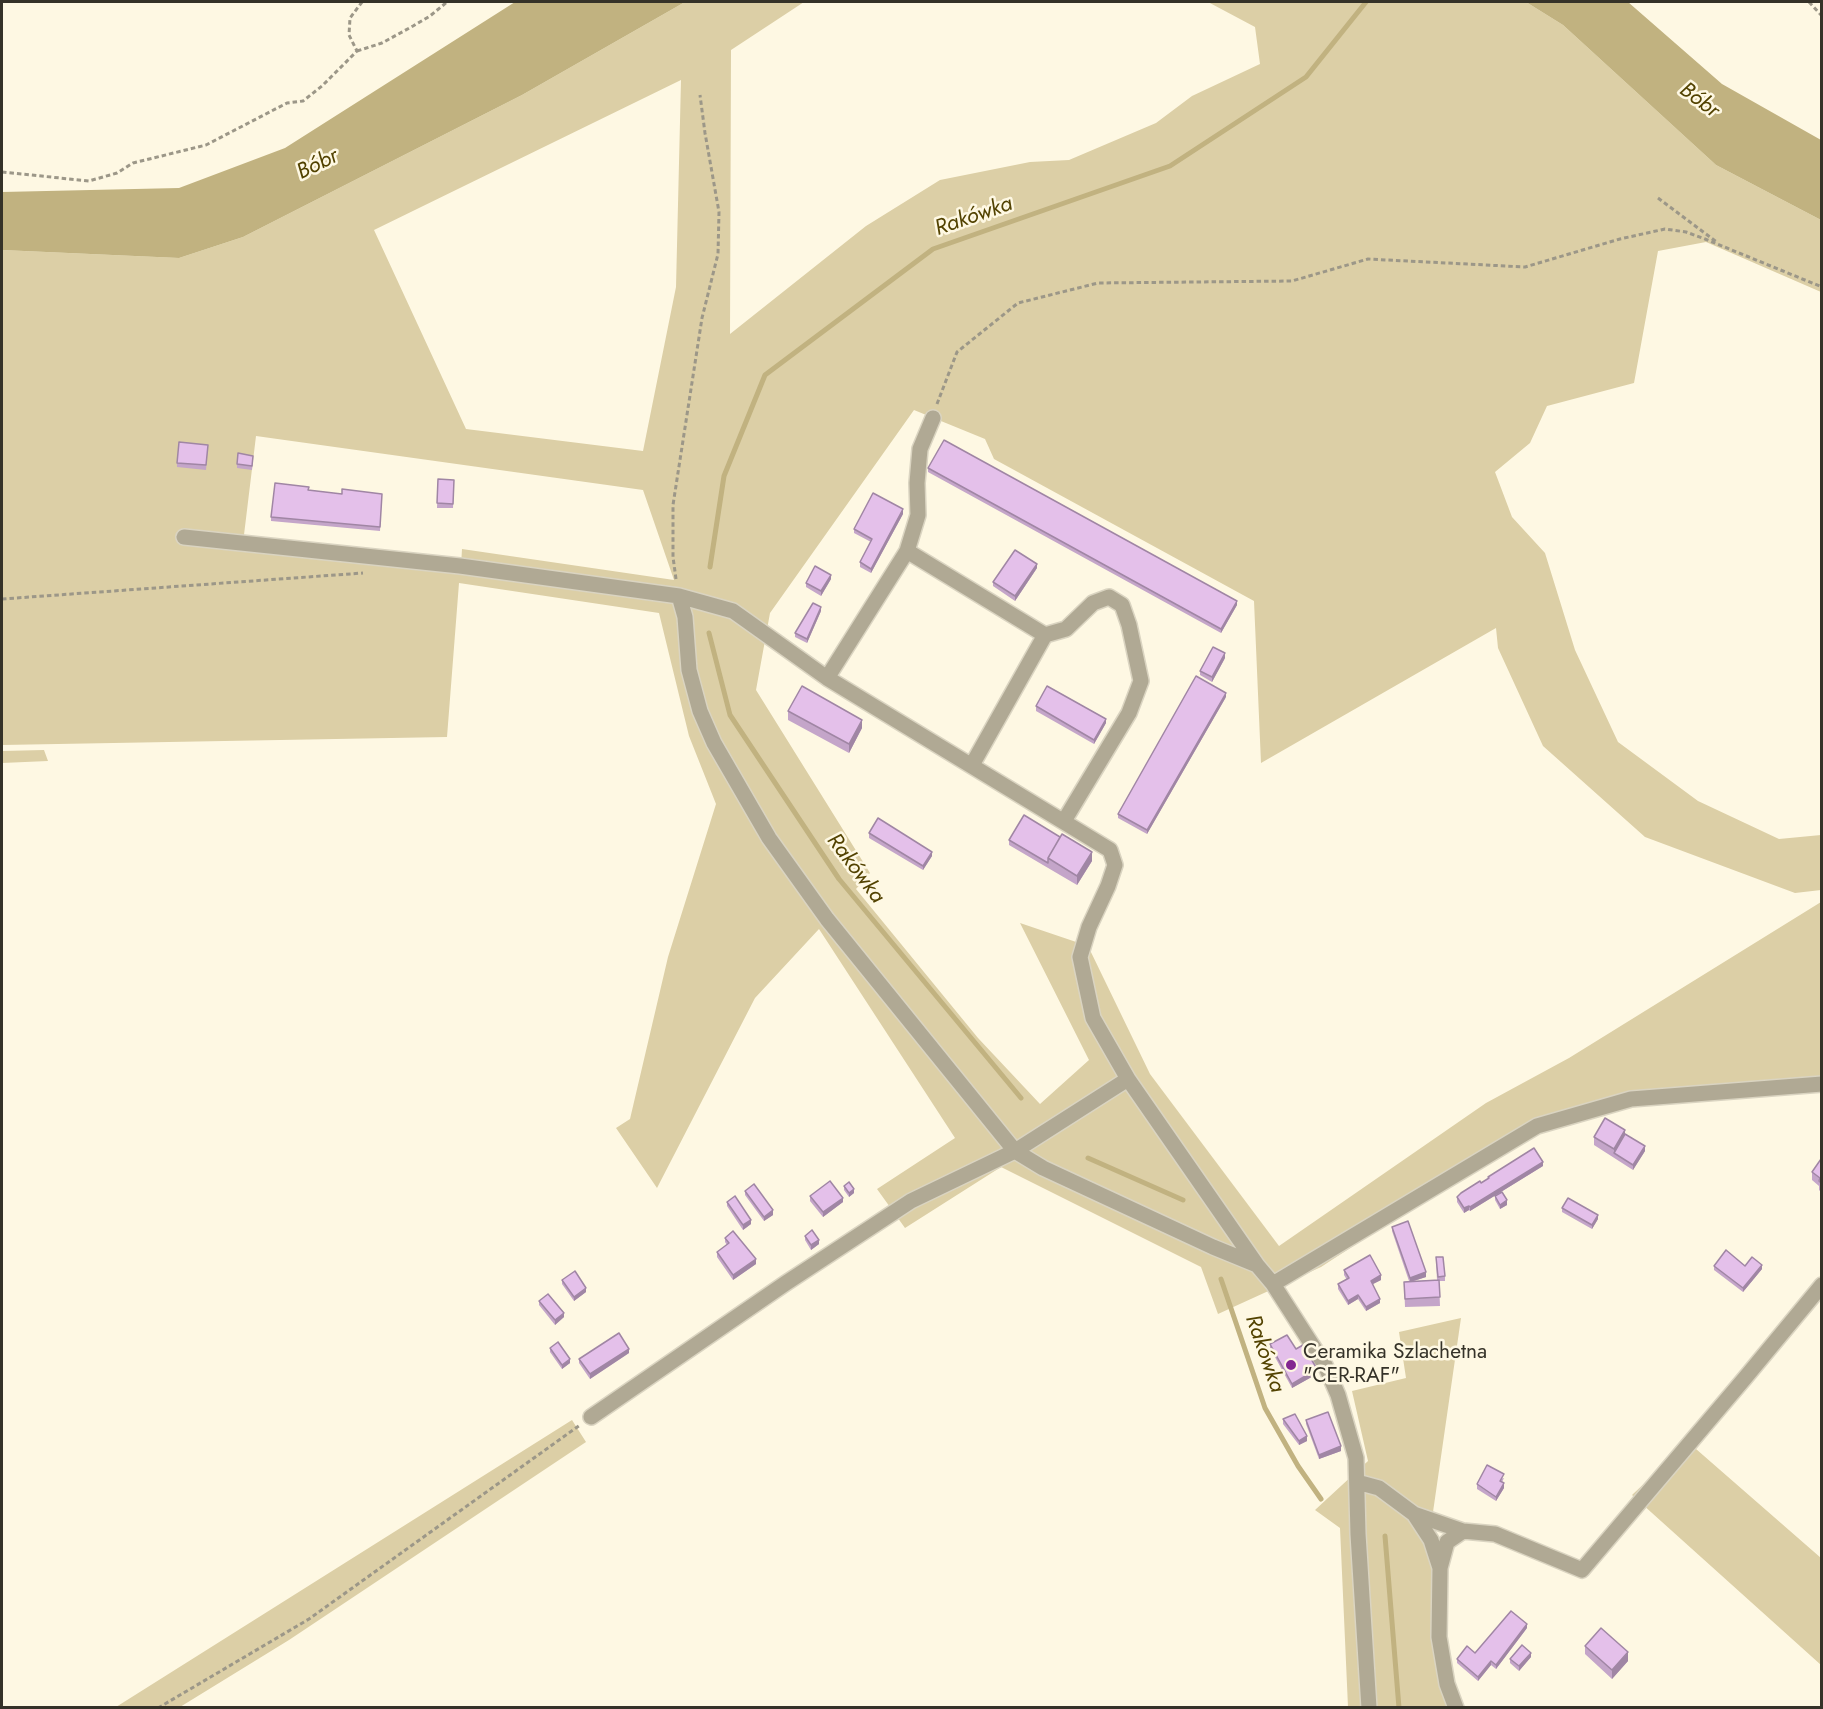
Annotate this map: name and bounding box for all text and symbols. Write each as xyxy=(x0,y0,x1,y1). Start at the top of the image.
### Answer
water label: Bóbr xyxy=(1674,77,1724,125)
water label: Bóbr xyxy=(293,144,343,186)
water label: Rakówka xyxy=(932,191,1016,243)
water label: Rakówka xyxy=(820,829,890,909)
water label: Rakówka xyxy=(1238,1312,1290,1396)
place label: Ceramika Szlachetna "CER-RAF" xyxy=(1303,1340,1487,1390)
marker: Ceramika Szlachetna "CER-RAF" xyxy=(1284,1358,1298,1372)

